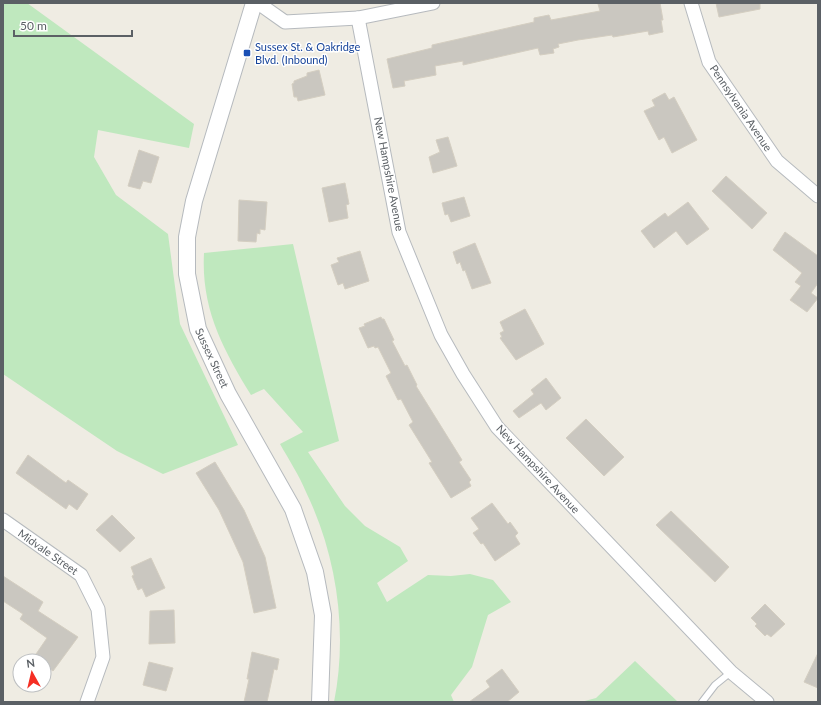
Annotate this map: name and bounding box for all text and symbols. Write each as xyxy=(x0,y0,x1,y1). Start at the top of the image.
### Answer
scale bar xyxy=(14,12,132,38)
text: 50 m xyxy=(20,18,47,33)
place label: Sussex St. & Oakridge Blvd. (Inbound) xyxy=(255,40,360,66)
marker: Sussex St. & Oakridge Blvd. (Inbound) xyxy=(242,48,252,58)
street label: Pennsylvania Avenue xyxy=(708,62,775,154)
street label: New Hampshire Avenue xyxy=(372,116,407,232)
street label: Sussex Street xyxy=(193,326,232,390)
street label: New Hampshire Avenue xyxy=(494,422,583,516)
street label: Midvale Street xyxy=(16,526,81,577)
north arrow xyxy=(12,653,52,693)
text: N xyxy=(25,656,36,670)

